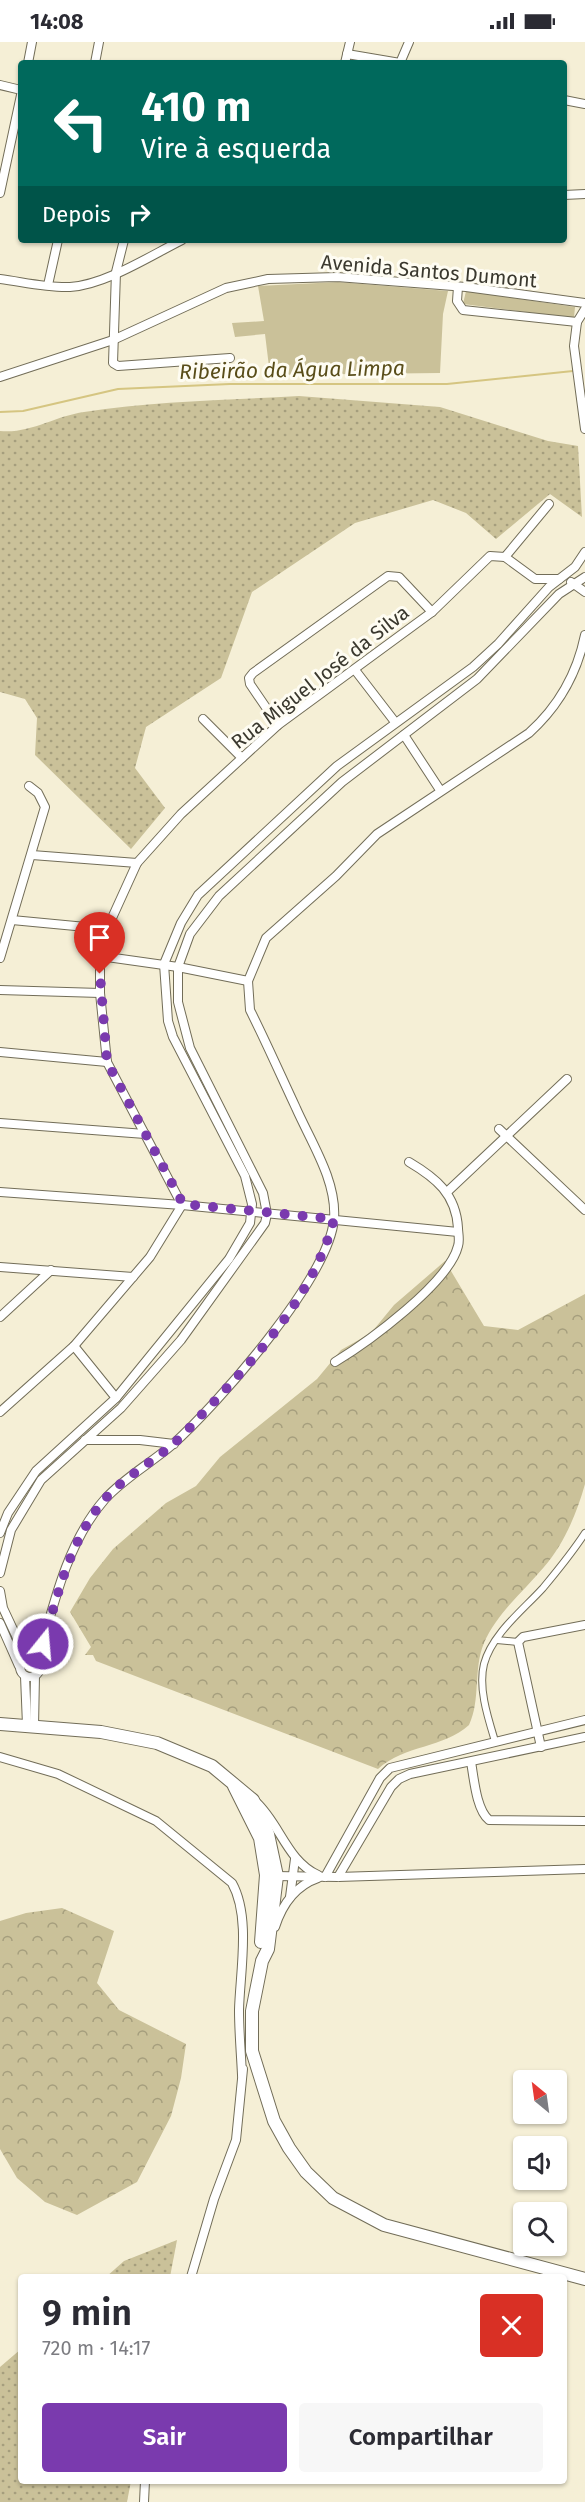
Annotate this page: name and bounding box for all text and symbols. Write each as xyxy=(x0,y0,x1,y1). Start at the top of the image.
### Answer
text: 14:08 xyxy=(30,8,84,35)
text: 410 m xyxy=(141,82,251,132)
icon: left xyxy=(42,84,120,162)
text: Vire à esquerda xyxy=(141,133,331,165)
icon: right xyxy=(123,198,156,231)
text: Depois xyxy=(42,201,111,228)
street label: Avenida Santos Dumont xyxy=(320,250,539,292)
water label: Ribeirão da Água Limpa xyxy=(179,355,405,385)
street label: Rua Miguel José da Silva xyxy=(226,600,414,754)
pin xyxy=(74,912,125,974)
icon: arrive xyxy=(83,921,116,954)
position arrow xyxy=(11,1612,75,1676)
north arrow xyxy=(513,2070,567,2124)
map controls xyxy=(513,2070,567,2256)
button: sound xyxy=(513,2136,567,2190)
button: search xyxy=(513,2202,567,2256)
text: 9 min xyxy=(42,2291,132,2335)
button: close xyxy=(480,2294,543,2357)
text: 720 m · 14:17 xyxy=(42,2336,150,2360)
button: Sair xyxy=(42,2403,287,2472)
button: Compartilhar xyxy=(299,2403,543,2472)

